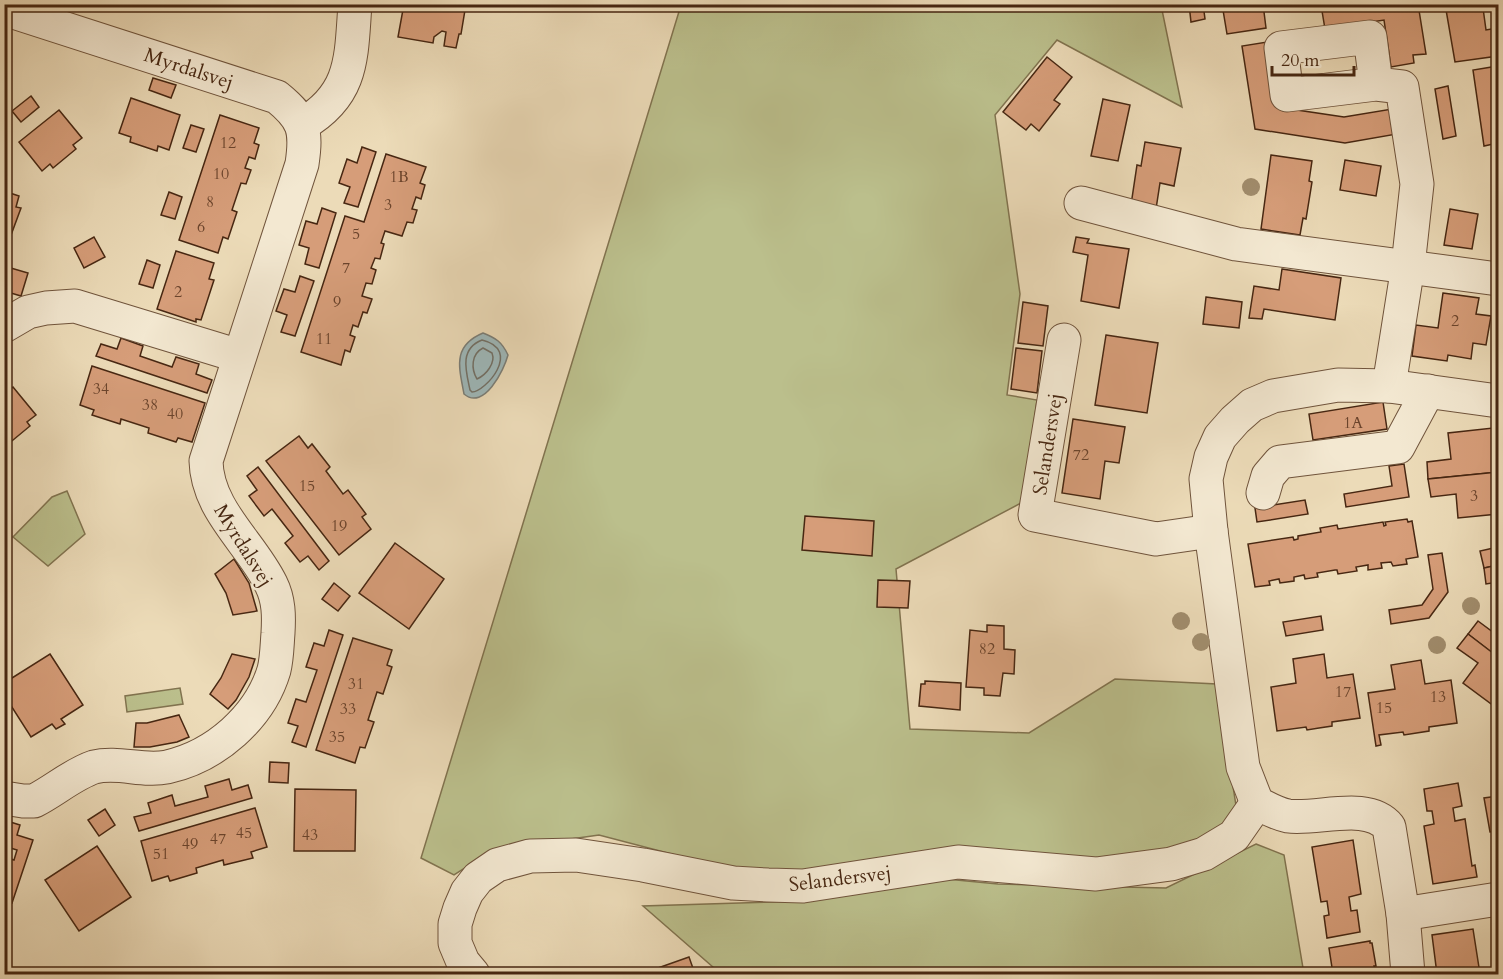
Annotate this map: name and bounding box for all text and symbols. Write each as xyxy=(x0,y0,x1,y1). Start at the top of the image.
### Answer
scale bar xyxy=(1272,39,1354,77)
street label: Myrdalsvej xyxy=(141,41,237,96)
text: 20 m xyxy=(1281,48,1320,73)
house number: 12 xyxy=(220,132,236,154)
house number: 10 xyxy=(213,163,229,185)
house number: 1B xyxy=(389,166,409,188)
house number: 8 xyxy=(206,191,214,213)
house number: 3 xyxy=(384,194,392,216)
house number: 6 xyxy=(197,216,205,238)
house number: 5 xyxy=(352,223,360,245)
house number: 7 xyxy=(342,257,350,279)
house number: 2 xyxy=(174,281,182,303)
house number: 9 xyxy=(333,291,341,313)
house number: 2 xyxy=(1451,310,1459,332)
house number: 11 xyxy=(316,328,332,350)
house number: 34 xyxy=(93,378,109,400)
street label: Selandersvej xyxy=(1026,391,1069,497)
house number: 38 xyxy=(142,394,158,416)
house number: 40 xyxy=(167,403,183,425)
house number: 1A xyxy=(1343,412,1363,434)
house number: 72 xyxy=(1073,444,1089,466)
house number: 15 xyxy=(299,475,315,497)
house number: 3 xyxy=(1470,485,1478,507)
street label: Myrdalsvej xyxy=(208,499,280,592)
house number: 19 xyxy=(331,515,347,537)
house number: 82 xyxy=(979,638,995,660)
house number: 31 xyxy=(348,673,364,695)
house number: 17 xyxy=(1335,681,1351,703)
house number: 13 xyxy=(1430,686,1446,708)
house number: 15 xyxy=(1376,697,1392,719)
house number: 33 xyxy=(340,698,356,720)
house number: 35 xyxy=(329,726,345,748)
house number: 45 xyxy=(236,822,252,844)
house number: 43 xyxy=(302,824,318,846)
house number: 47 xyxy=(210,828,226,850)
house number: 49 xyxy=(182,833,198,855)
house number: 51 xyxy=(153,843,169,865)
street label: Selandersvej xyxy=(787,859,893,898)

